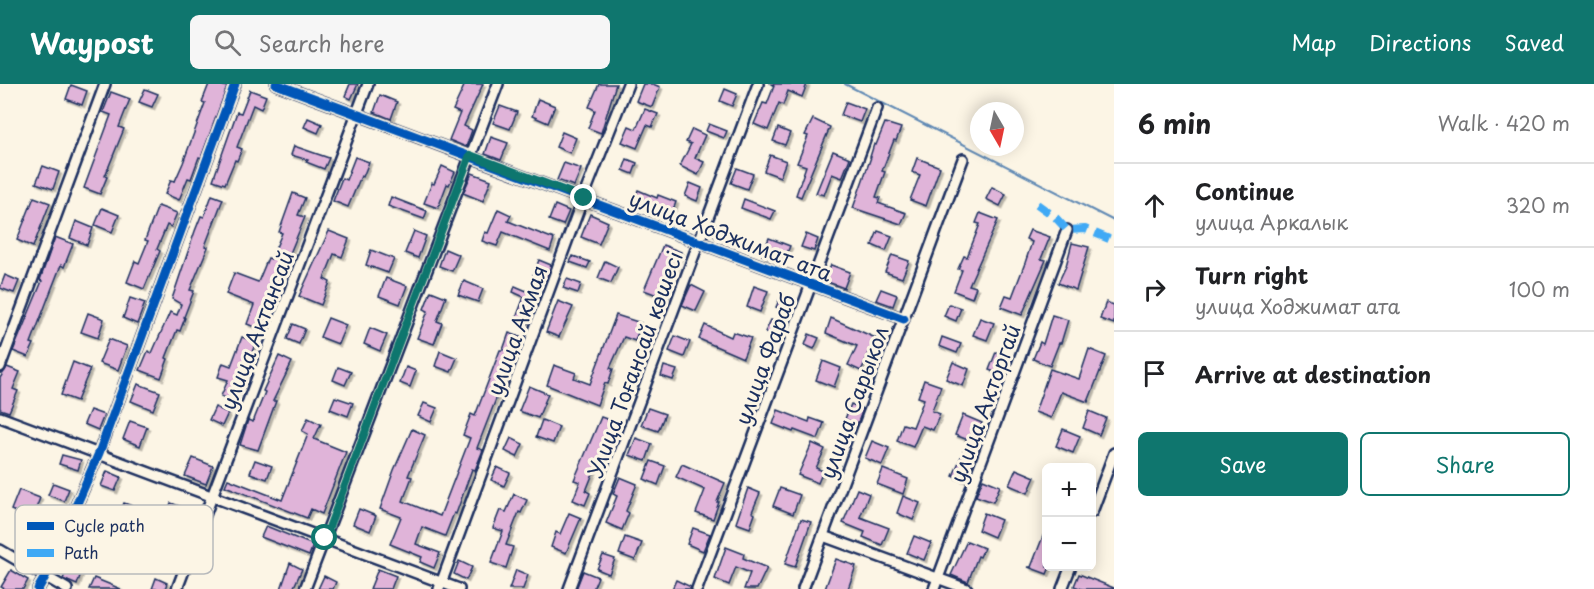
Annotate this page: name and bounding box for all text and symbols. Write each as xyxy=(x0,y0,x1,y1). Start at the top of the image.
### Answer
search box xyxy=(190,15,610,69)
text: Waypost xyxy=(30,21,154,64)
icon: search xyxy=(211,26,244,59)
text: Search here xyxy=(259,26,385,59)
text: Map xyxy=(1291,26,1336,58)
text: Directions xyxy=(1369,26,1471,58)
text: Saved xyxy=(1504,26,1564,58)
north arrow xyxy=(970,102,1024,156)
text: 6 min xyxy=(1138,104,1211,143)
text: Walk · 420 m xyxy=(1438,108,1570,138)
text: Continue xyxy=(1195,174,1294,207)
street label: улица Ходжимат ата xyxy=(625,181,838,289)
route end xyxy=(570,184,596,210)
icon: ahead xyxy=(1138,189,1171,222)
text: 320 m xyxy=(1506,190,1570,220)
text: улица Аркалык xyxy=(1195,207,1348,237)
street label: улица Актансай xyxy=(211,246,301,414)
street label: Улица Тоғансай көшесі xyxy=(578,246,690,482)
text: Turn right xyxy=(1195,258,1308,291)
street label: улица Акмая xyxy=(478,260,554,400)
icon: right xyxy=(1138,273,1171,306)
text: 100 m xyxy=(1509,274,1570,304)
street label: улица Фараб xyxy=(725,288,803,429)
text: улица Ходжимат ата xyxy=(1195,291,1400,321)
street label: улица Акторгай xyxy=(940,319,1028,487)
street label: улица Сарыкол xyxy=(811,321,896,483)
icon: arrive xyxy=(1138,357,1171,390)
text: Arrive at destination xyxy=(1195,357,1431,390)
button: Save xyxy=(1138,432,1348,496)
button: Share xyxy=(1360,432,1570,496)
map controls xyxy=(1042,463,1096,571)
button: + xyxy=(1042,463,1096,517)
legend xyxy=(15,505,213,574)
text: Cycle path xyxy=(64,513,145,537)
button: − xyxy=(1042,517,1096,571)
route start xyxy=(311,524,337,550)
text: Path xyxy=(64,540,99,564)

